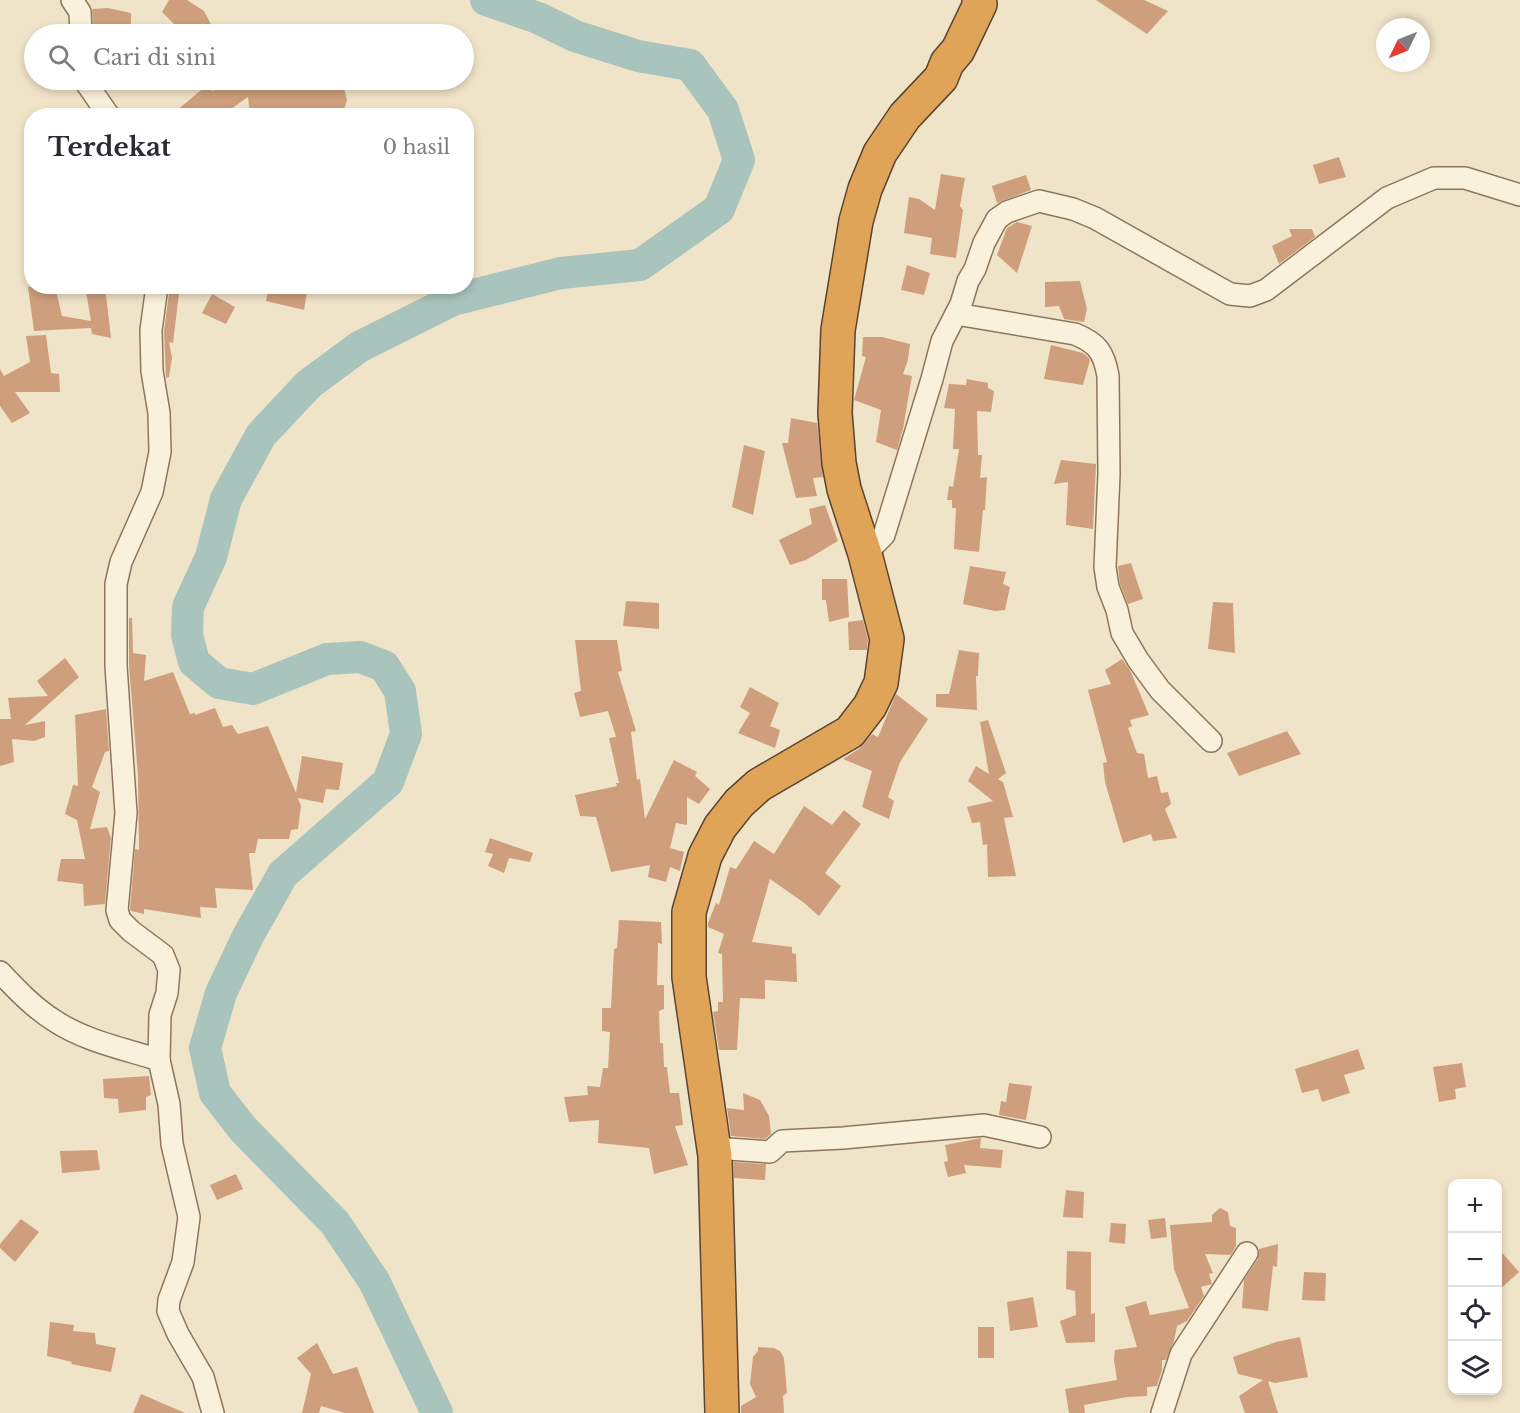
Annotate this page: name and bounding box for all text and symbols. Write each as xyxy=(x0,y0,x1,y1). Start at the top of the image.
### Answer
north arrow xyxy=(1376,18,1430,72)
search box xyxy=(24,24,474,90)
icon: search xyxy=(45,41,78,74)
text: Cari di sini xyxy=(93,44,216,71)
text: Terdekat xyxy=(48,131,171,163)
text: 0 hasil xyxy=(383,135,450,159)
map controls xyxy=(1448,1179,1502,1395)
button: + xyxy=(1448,1179,1502,1233)
button: − xyxy=(1448,1233,1502,1287)
button: locate xyxy=(1448,1287,1502,1341)
button: layers xyxy=(1448,1341,1502,1395)

